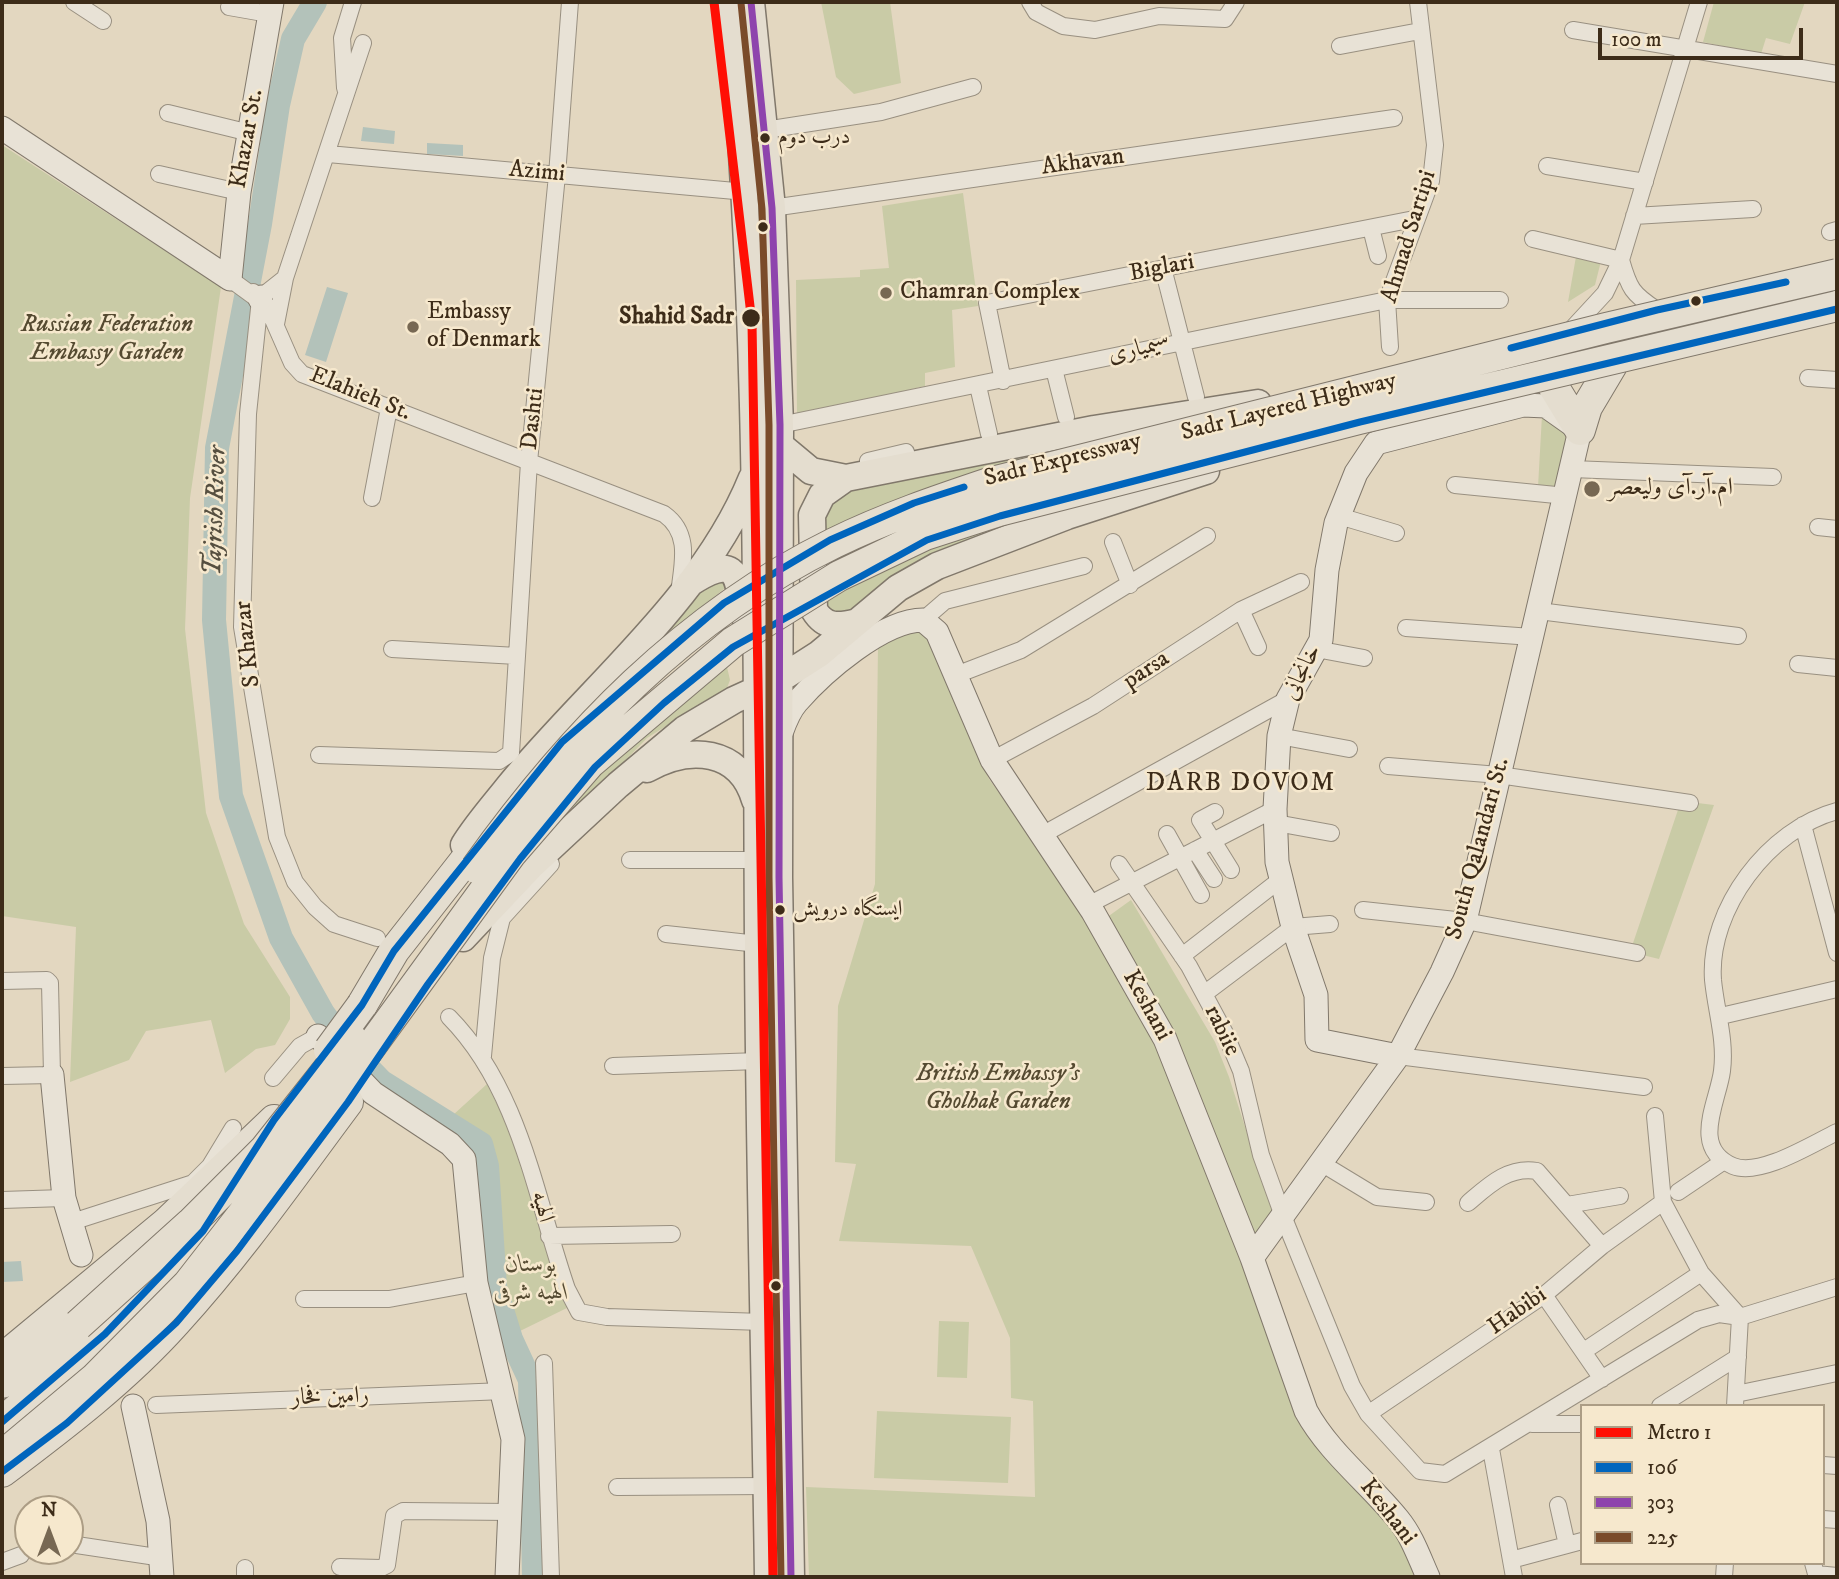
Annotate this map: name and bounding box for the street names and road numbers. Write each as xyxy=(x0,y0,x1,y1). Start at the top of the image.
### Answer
street label: Khazar St. xyxy=(225,87,271,191)
street label: Akhavan xyxy=(1040,143,1126,183)
street label: Azimi xyxy=(508,156,566,190)
street label: Ahmad Sartipi xyxy=(1376,167,1444,307)
street label: Biglari xyxy=(1127,249,1197,289)
street label: سیمیاری xyxy=(1105,329,1173,371)
street label: Elahieh St. xyxy=(305,362,415,428)
street label: Sadr Layered Highway xyxy=(1178,367,1400,449)
street label: Dashti xyxy=(516,386,552,452)
street label: Sadr Expressway xyxy=(981,428,1145,494)
street label: S Khazar xyxy=(230,599,268,689)
street label: خانجانی xyxy=(1277,640,1329,706)
street label: parsa xyxy=(1118,645,1176,697)
street label: South Qalandari St. xyxy=(1441,755,1517,943)
street label: Keshani xyxy=(1115,966,1177,1046)
street label: rabiie xyxy=(1197,1001,1245,1061)
street label: الهیه xyxy=(523,1188,559,1226)
street label: Habibi xyxy=(1483,1282,1553,1342)
street label: رامین فخار xyxy=(290,1382,370,1414)
street label: Keshani xyxy=(1352,1474,1422,1552)

